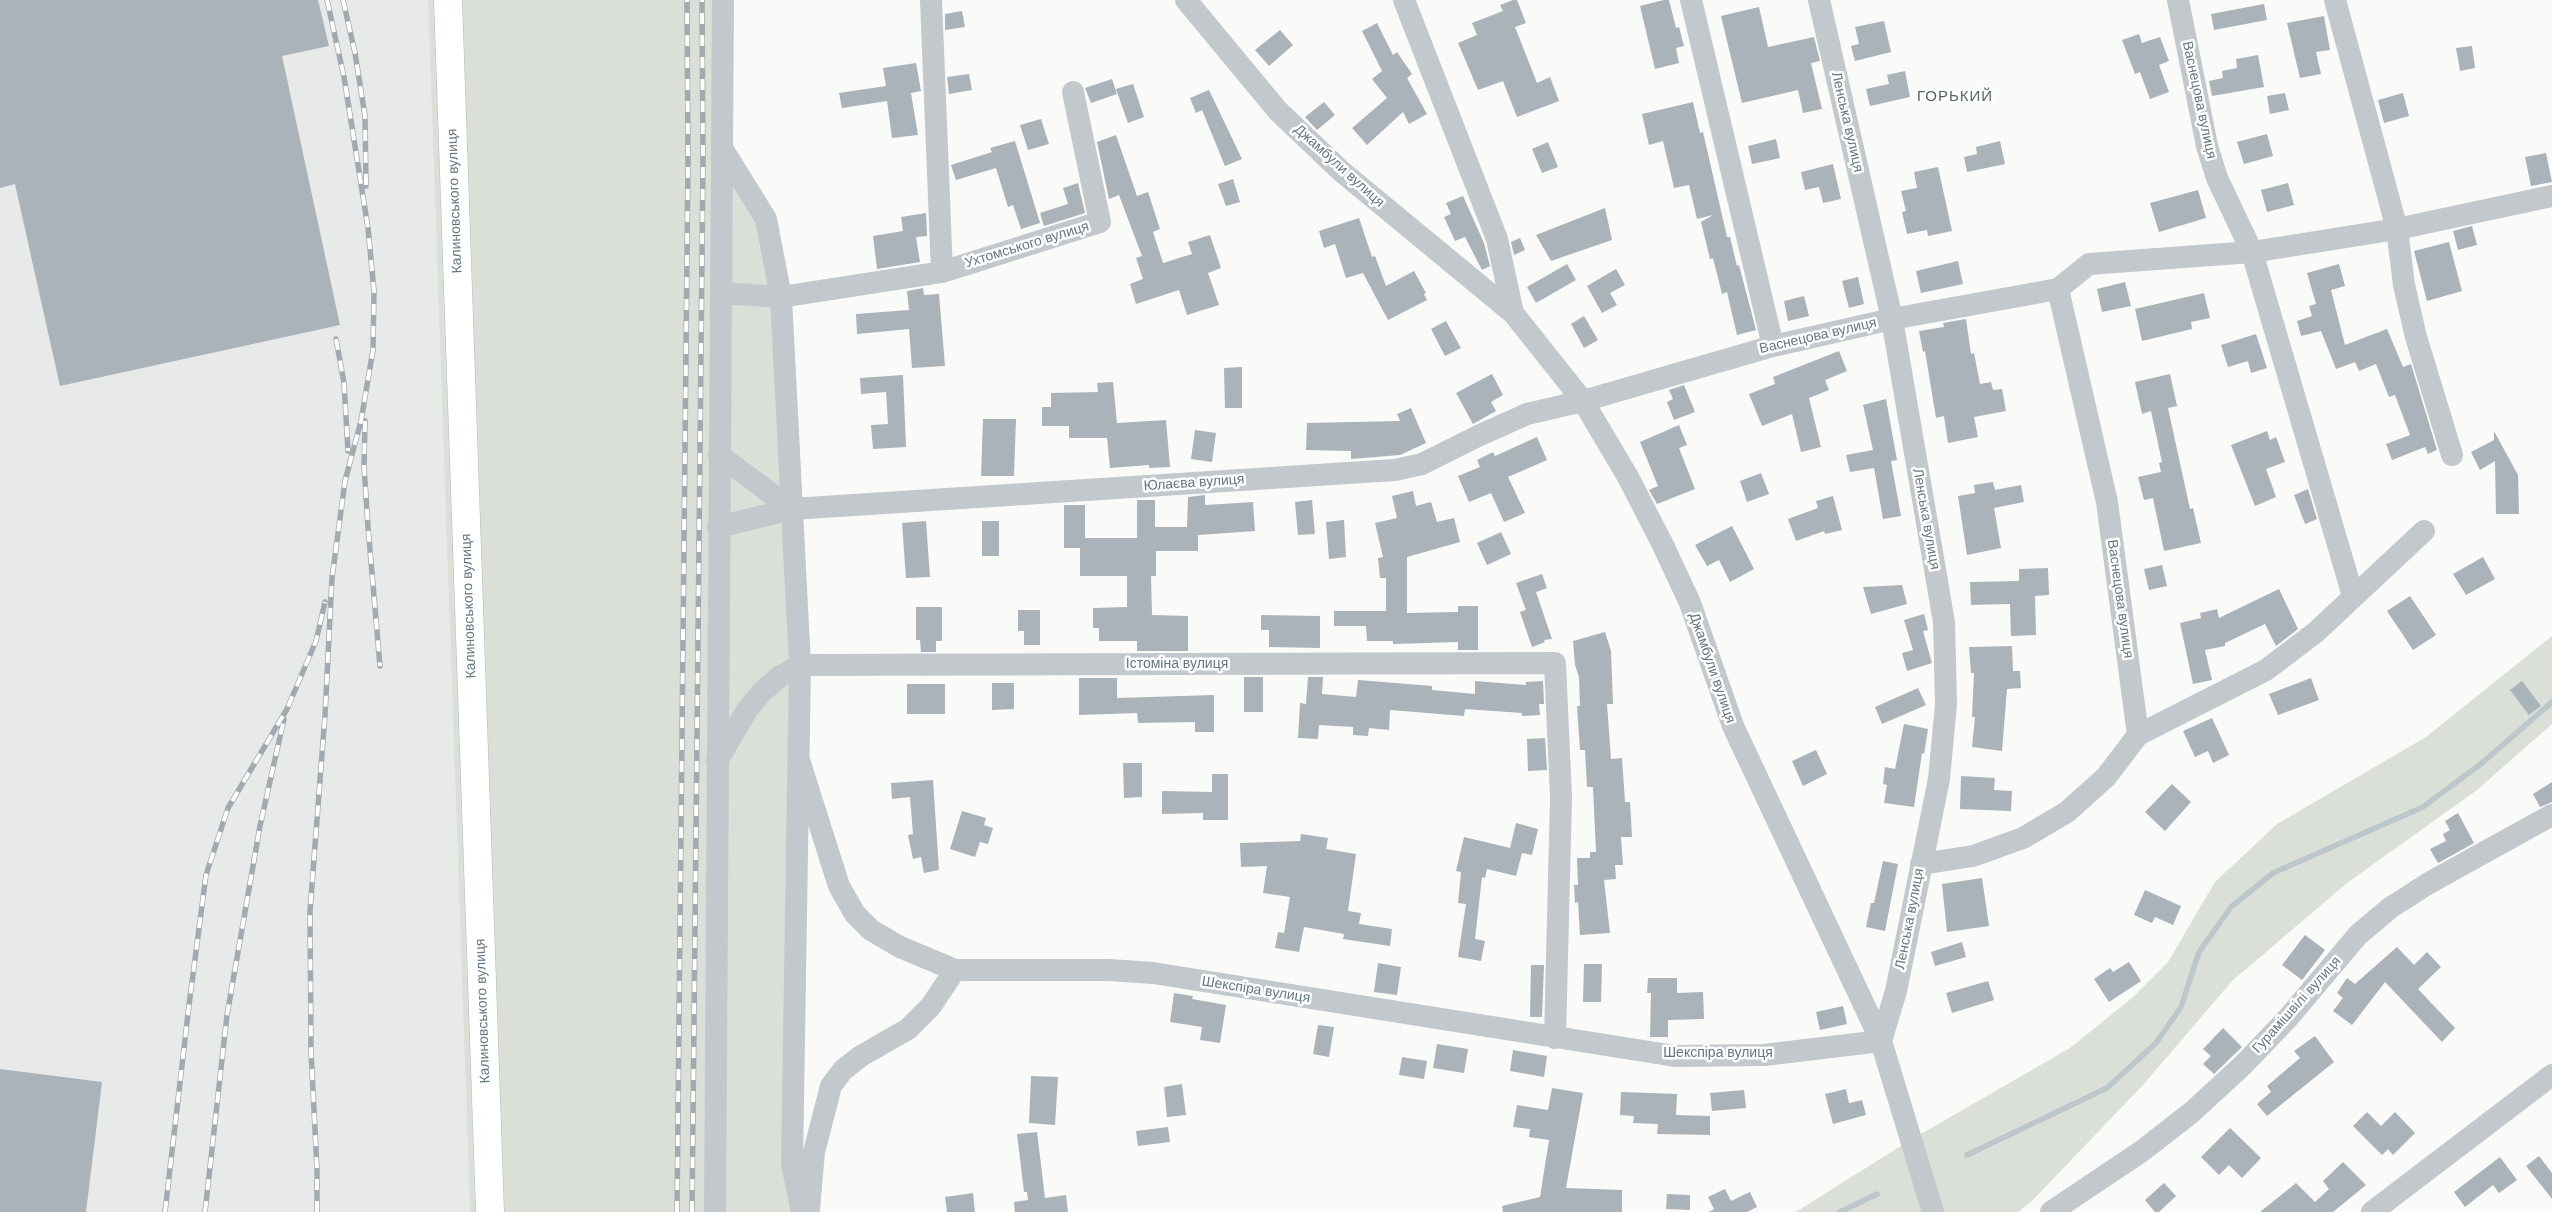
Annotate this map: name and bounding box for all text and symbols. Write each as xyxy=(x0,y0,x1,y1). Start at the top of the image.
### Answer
street label: Васнецова вулиця xyxy=(2178,40,2220,160)
street label: Ленська вулиця xyxy=(1827,70,1867,174)
district label: ГОРЬКИЙ xyxy=(1916,88,1994,106)
street label: Джамбули вулиця xyxy=(1290,121,1388,211)
street label: Калиновського вулиця xyxy=(444,128,466,274)
street label: Ухтомського вулиця xyxy=(963,218,1091,272)
street label: Васнецова вулиця xyxy=(1758,314,1878,358)
street label: Ленська вулиця xyxy=(1909,467,1943,571)
street label: Юлаєва вулиця xyxy=(1143,471,1245,495)
street label: Калиновського вулиця xyxy=(458,533,480,679)
street label: Васнецова вулиця xyxy=(2103,539,2137,659)
street label: Джамбули вулиця xyxy=(1685,611,1739,725)
street label: Істоміна вулиця xyxy=(1126,656,1228,672)
street label: Ленська вулиця xyxy=(1892,867,1928,971)
street label: Калиновського вулиця xyxy=(472,938,494,1084)
street label: Гурамішвілі вулиця xyxy=(2249,953,2345,1057)
street label: Шекспіра вулиця xyxy=(1201,973,1311,1007)
street label: Шекспіра вулиця xyxy=(1663,1045,1773,1061)

